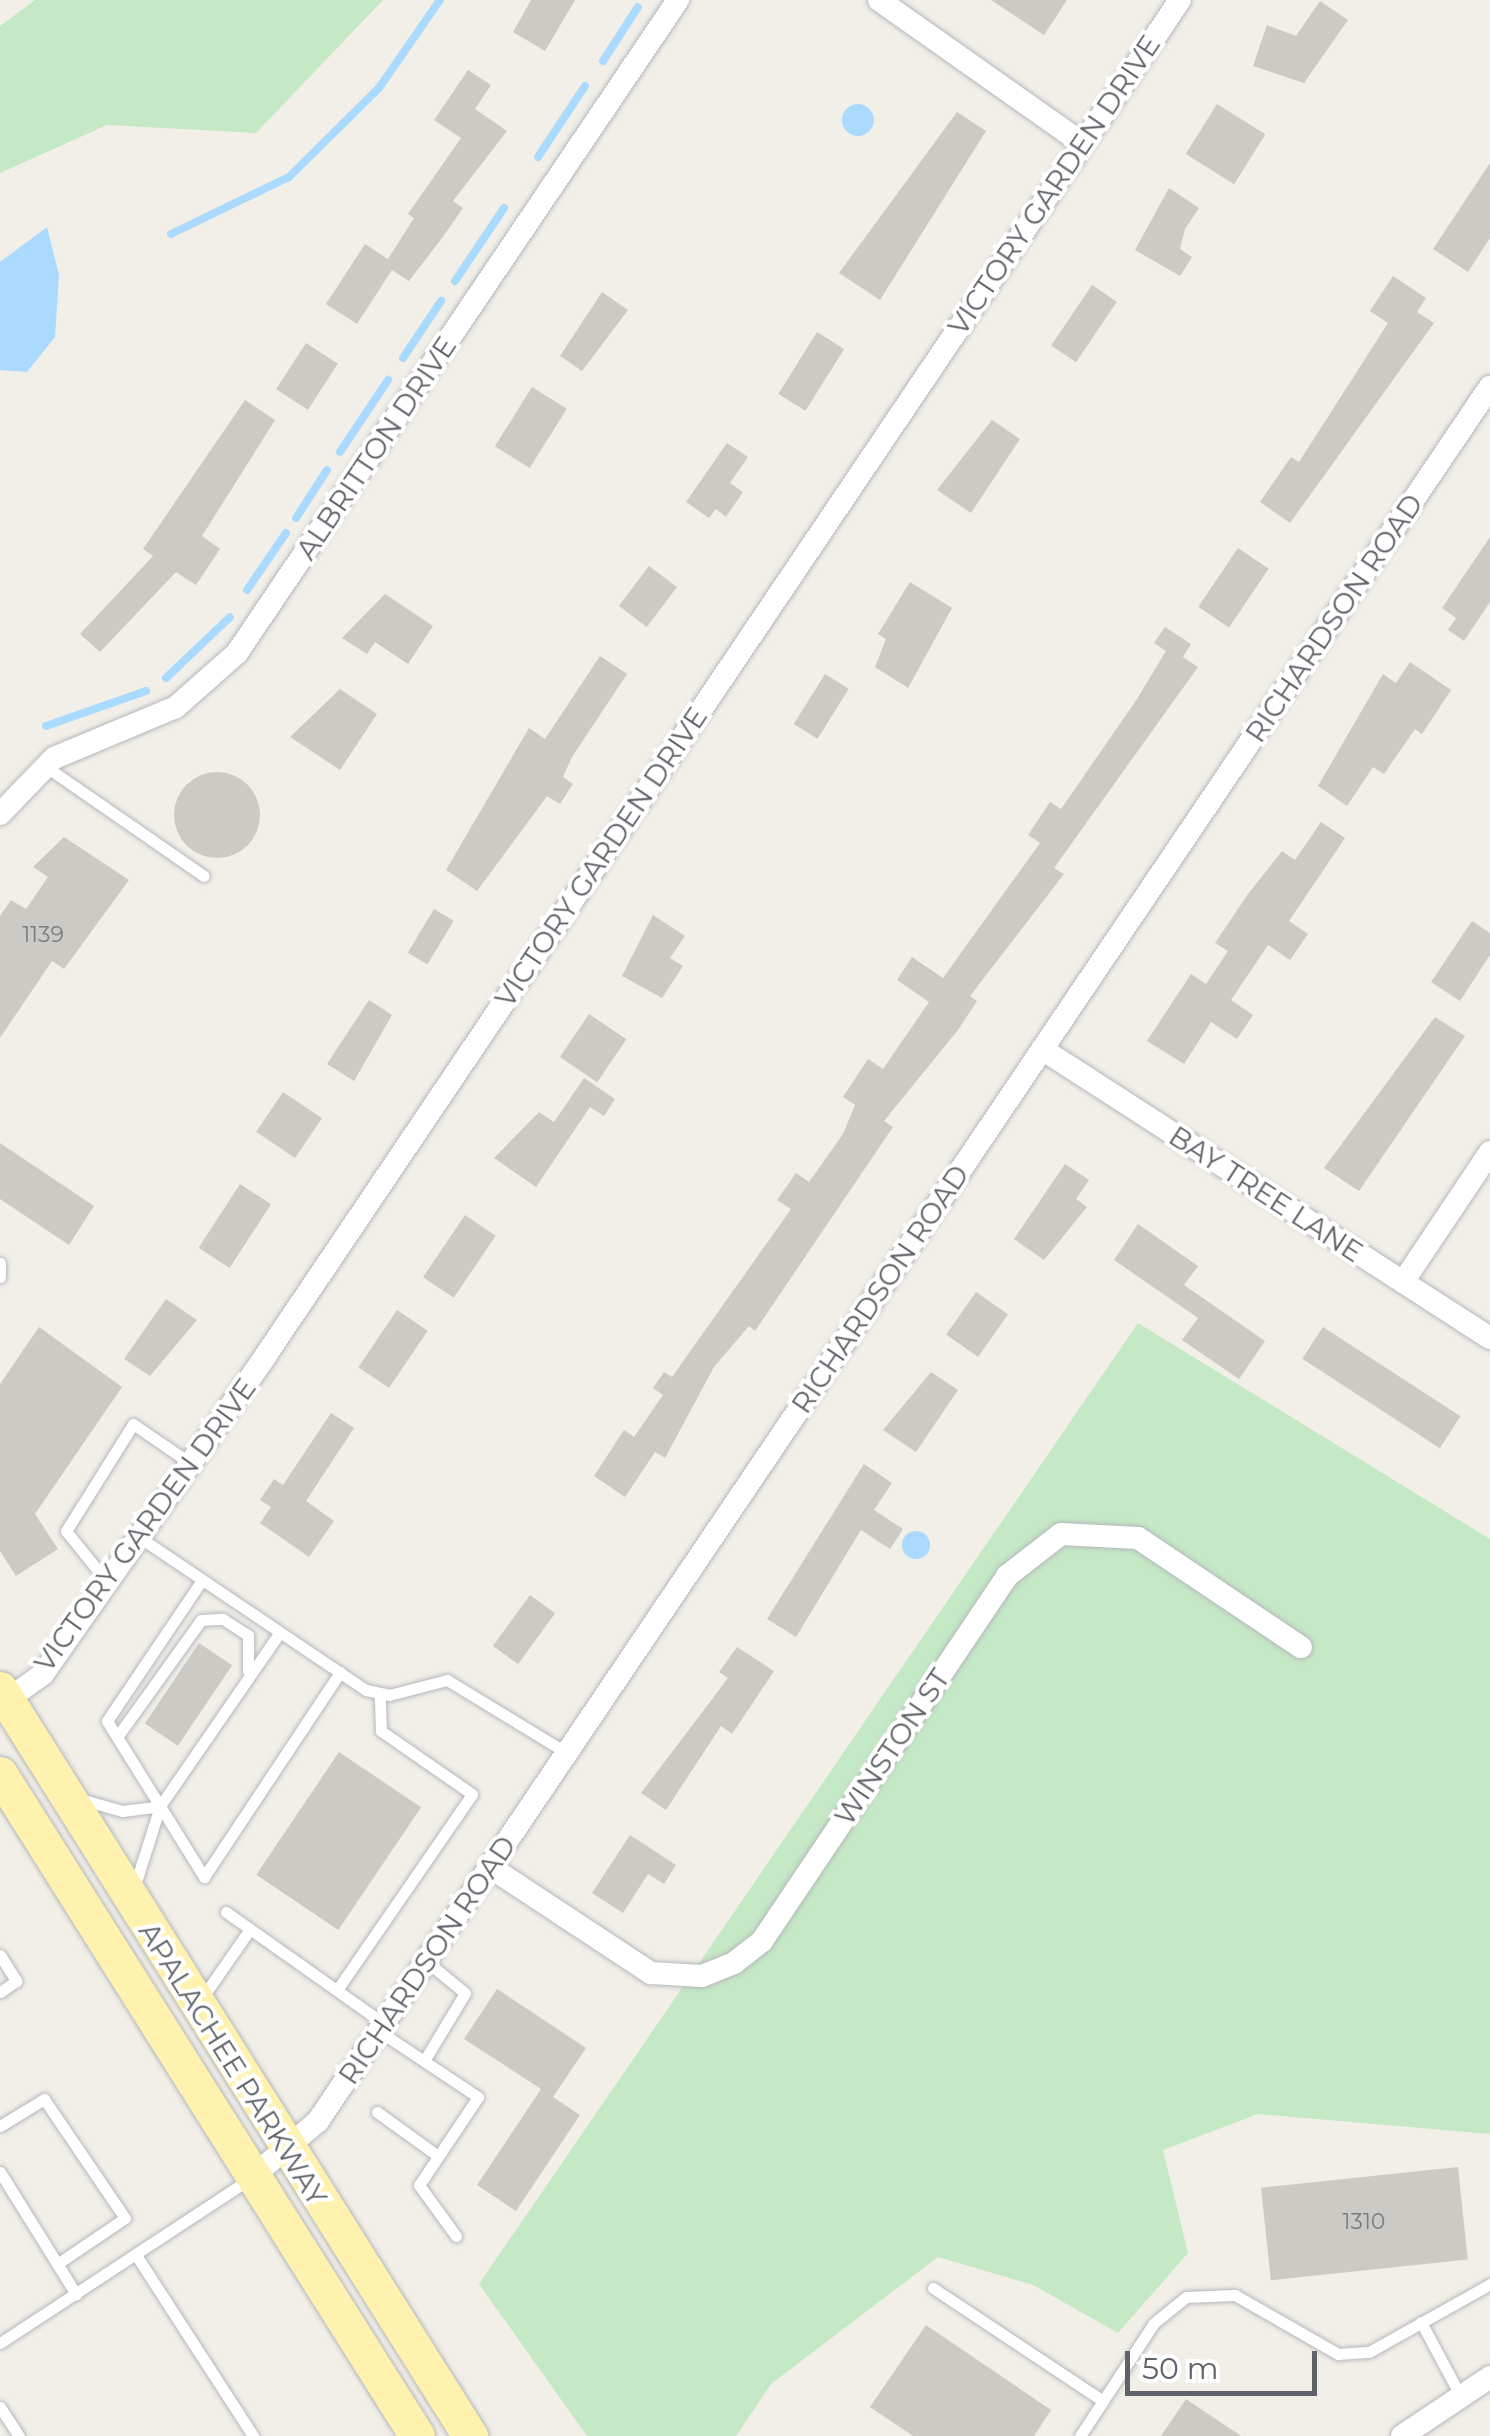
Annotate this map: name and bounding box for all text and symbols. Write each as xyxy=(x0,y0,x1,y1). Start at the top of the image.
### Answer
street label: VICTORY GARDEN DRIVE xyxy=(941,29,1167,341)
street label: ALBRITTON DRIVE xyxy=(289,330,463,566)
street label: RICHARDSON ROAD xyxy=(1238,487,1430,749)
street label: VICTORY GARDEN DRIVE xyxy=(488,701,714,1013)
house number: 1139 xyxy=(22,922,64,948)
street label: BAY TREE LANE xyxy=(1163,1119,1369,1269)
street label: RICHARDSON ROAD xyxy=(784,1158,976,1420)
street label: VICTORY GARDEN DRIVE xyxy=(27,1372,263,1678)
street label: WINSTON ST xyxy=(827,1662,957,1832)
street label: RICHARDSON ROAD xyxy=(331,1829,523,2091)
street label: APALACHEE PARKWAY xyxy=(132,1916,334,2212)
house number: 1310 xyxy=(1343,2209,1385,2235)
scale bar xyxy=(1130,2331,1322,2393)
text: 50 m xyxy=(1142,2350,1219,2387)

